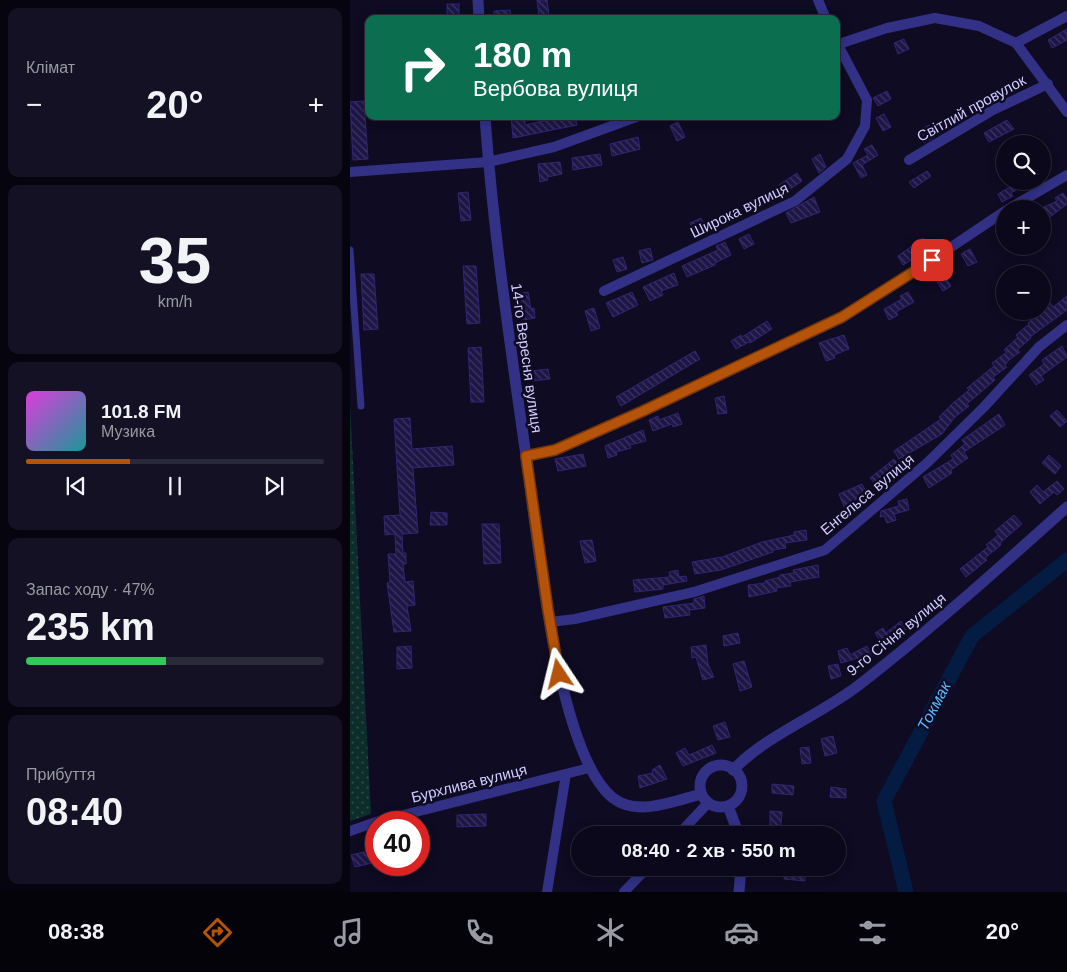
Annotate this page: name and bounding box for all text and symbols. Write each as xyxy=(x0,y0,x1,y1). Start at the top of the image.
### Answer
icon: right xyxy=(390,35,455,100)
text: 180 m xyxy=(473,35,572,74)
text: Клімат xyxy=(26,59,75,76)
street label: Світлий провулок xyxy=(914,71,1029,145)
text: Вербова вулиця xyxy=(473,76,638,101)
text: 20° xyxy=(146,84,204,126)
text: − xyxy=(26,89,42,120)
text: + xyxy=(308,89,324,120)
map controls xyxy=(996,135,1051,320)
button: search xyxy=(996,135,1051,190)
street label: Широка вулиця xyxy=(687,179,791,241)
button: + xyxy=(996,200,1051,255)
text: 35 xyxy=(139,224,211,297)
pin xyxy=(911,239,953,281)
icon: arrive xyxy=(918,246,946,274)
button: − xyxy=(996,265,1051,320)
street label: 14-го Вересня вулиця xyxy=(508,282,546,434)
text: km/h xyxy=(158,293,192,310)
text: 101.8 FM xyxy=(101,401,181,422)
text: Музика xyxy=(101,423,155,440)
street label: Енгельса вулиця xyxy=(817,450,917,538)
icon: previous xyxy=(62,472,90,500)
icon: pause xyxy=(161,472,189,500)
icon: next xyxy=(260,472,288,500)
text: Запас ходу · 47% xyxy=(26,581,155,598)
street label: 9-го Січня вулиця xyxy=(843,589,949,679)
text: 235 km xyxy=(26,606,155,648)
position arrow xyxy=(532,647,584,699)
water label: Токмак xyxy=(914,677,955,733)
street label: Бурхлива вулиця xyxy=(409,760,529,806)
text: Прибуття xyxy=(26,766,95,783)
text: 08:40 xyxy=(26,791,123,833)
speed limit sign: 40 xyxy=(365,811,430,876)
text: 08:40 · 2 хв · 550 m xyxy=(621,840,796,861)
icon: directions xyxy=(200,915,235,950)
icon: music xyxy=(331,915,366,950)
icon: phone xyxy=(462,915,497,950)
icon: climate xyxy=(593,915,628,950)
icon: car xyxy=(724,915,759,950)
icon: filters xyxy=(855,915,890,950)
text: 08:38 xyxy=(48,919,104,944)
text: 20° xyxy=(986,919,1019,944)

